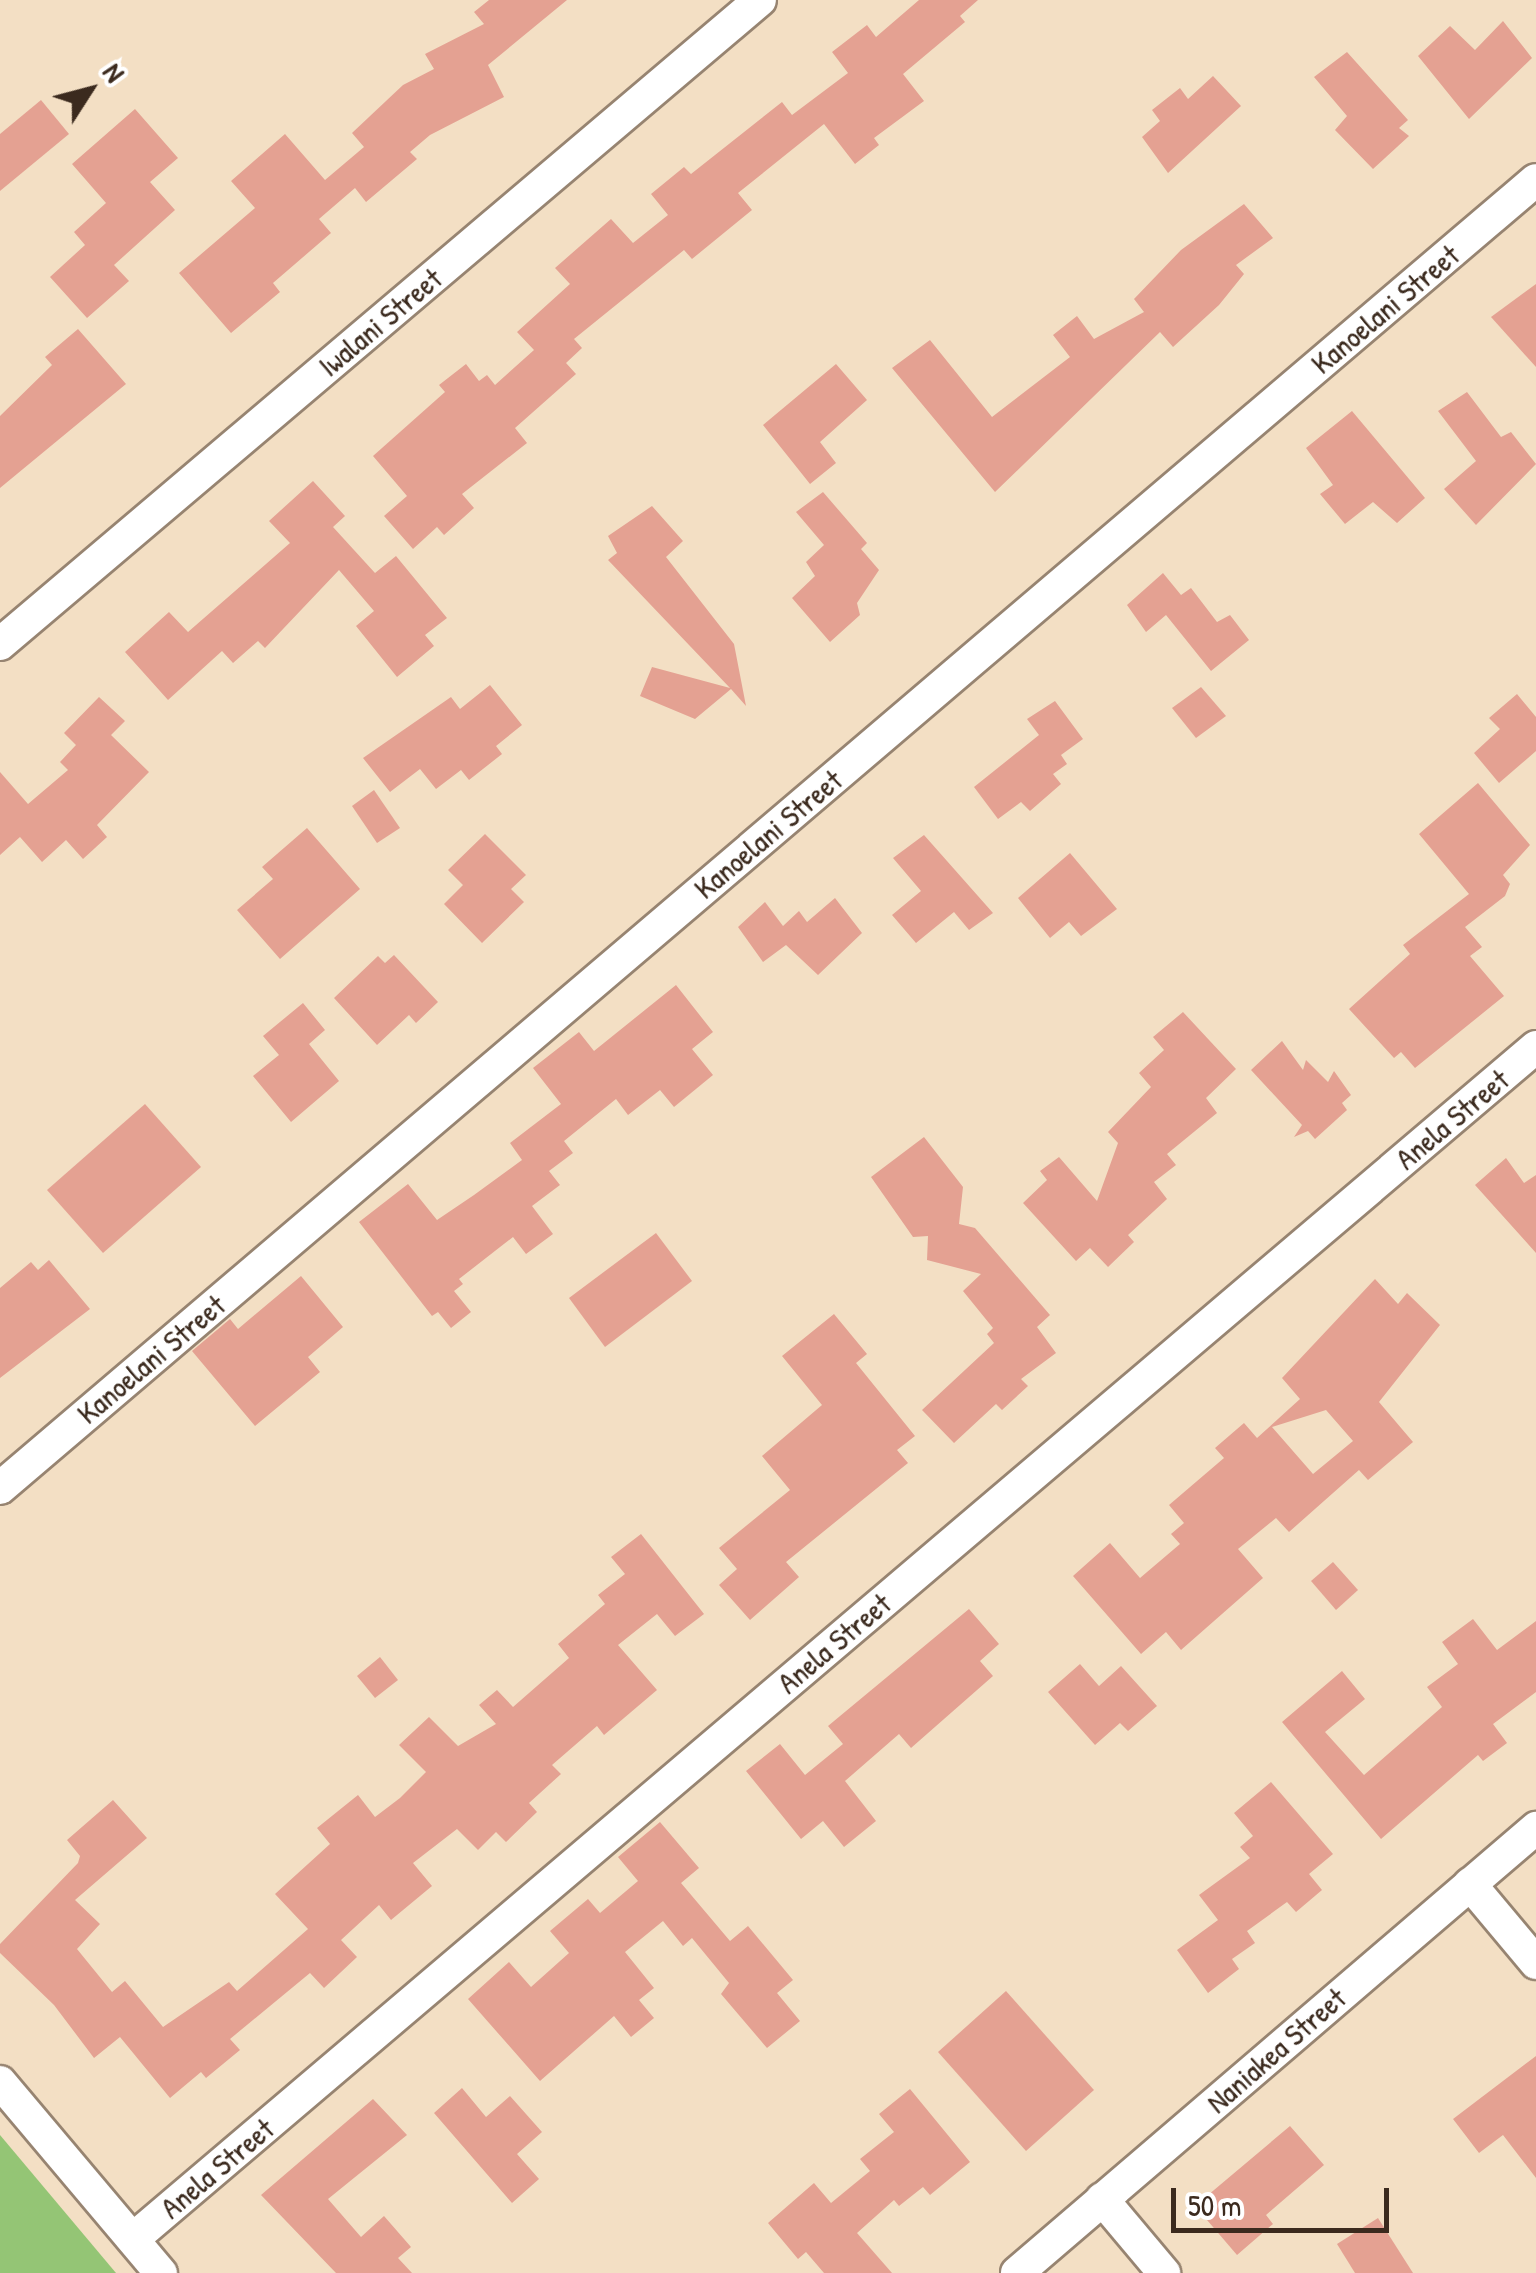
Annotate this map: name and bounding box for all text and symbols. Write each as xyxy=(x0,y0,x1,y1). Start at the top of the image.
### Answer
north arrow xyxy=(40,40,140,140)
text: N xyxy=(95,55,134,90)
street label: Kanoelani Street xyxy=(1304,237,1466,381)
street label: Iwalani Street xyxy=(311,260,449,384)
street label: Kanoelani Street xyxy=(687,762,849,906)
street label: Anela Street xyxy=(1388,1061,1516,1177)
street label: Kanoelani Street xyxy=(70,1287,232,1431)
street label: Anela Street xyxy=(770,1585,898,1701)
street label: Naniakea Street xyxy=(1199,1980,1353,2120)
street label: Anela Street xyxy=(153,2110,281,2226)
scale bar xyxy=(1176,2168,1394,2230)
text: 50 m xyxy=(1188,2185,1241,2225)

